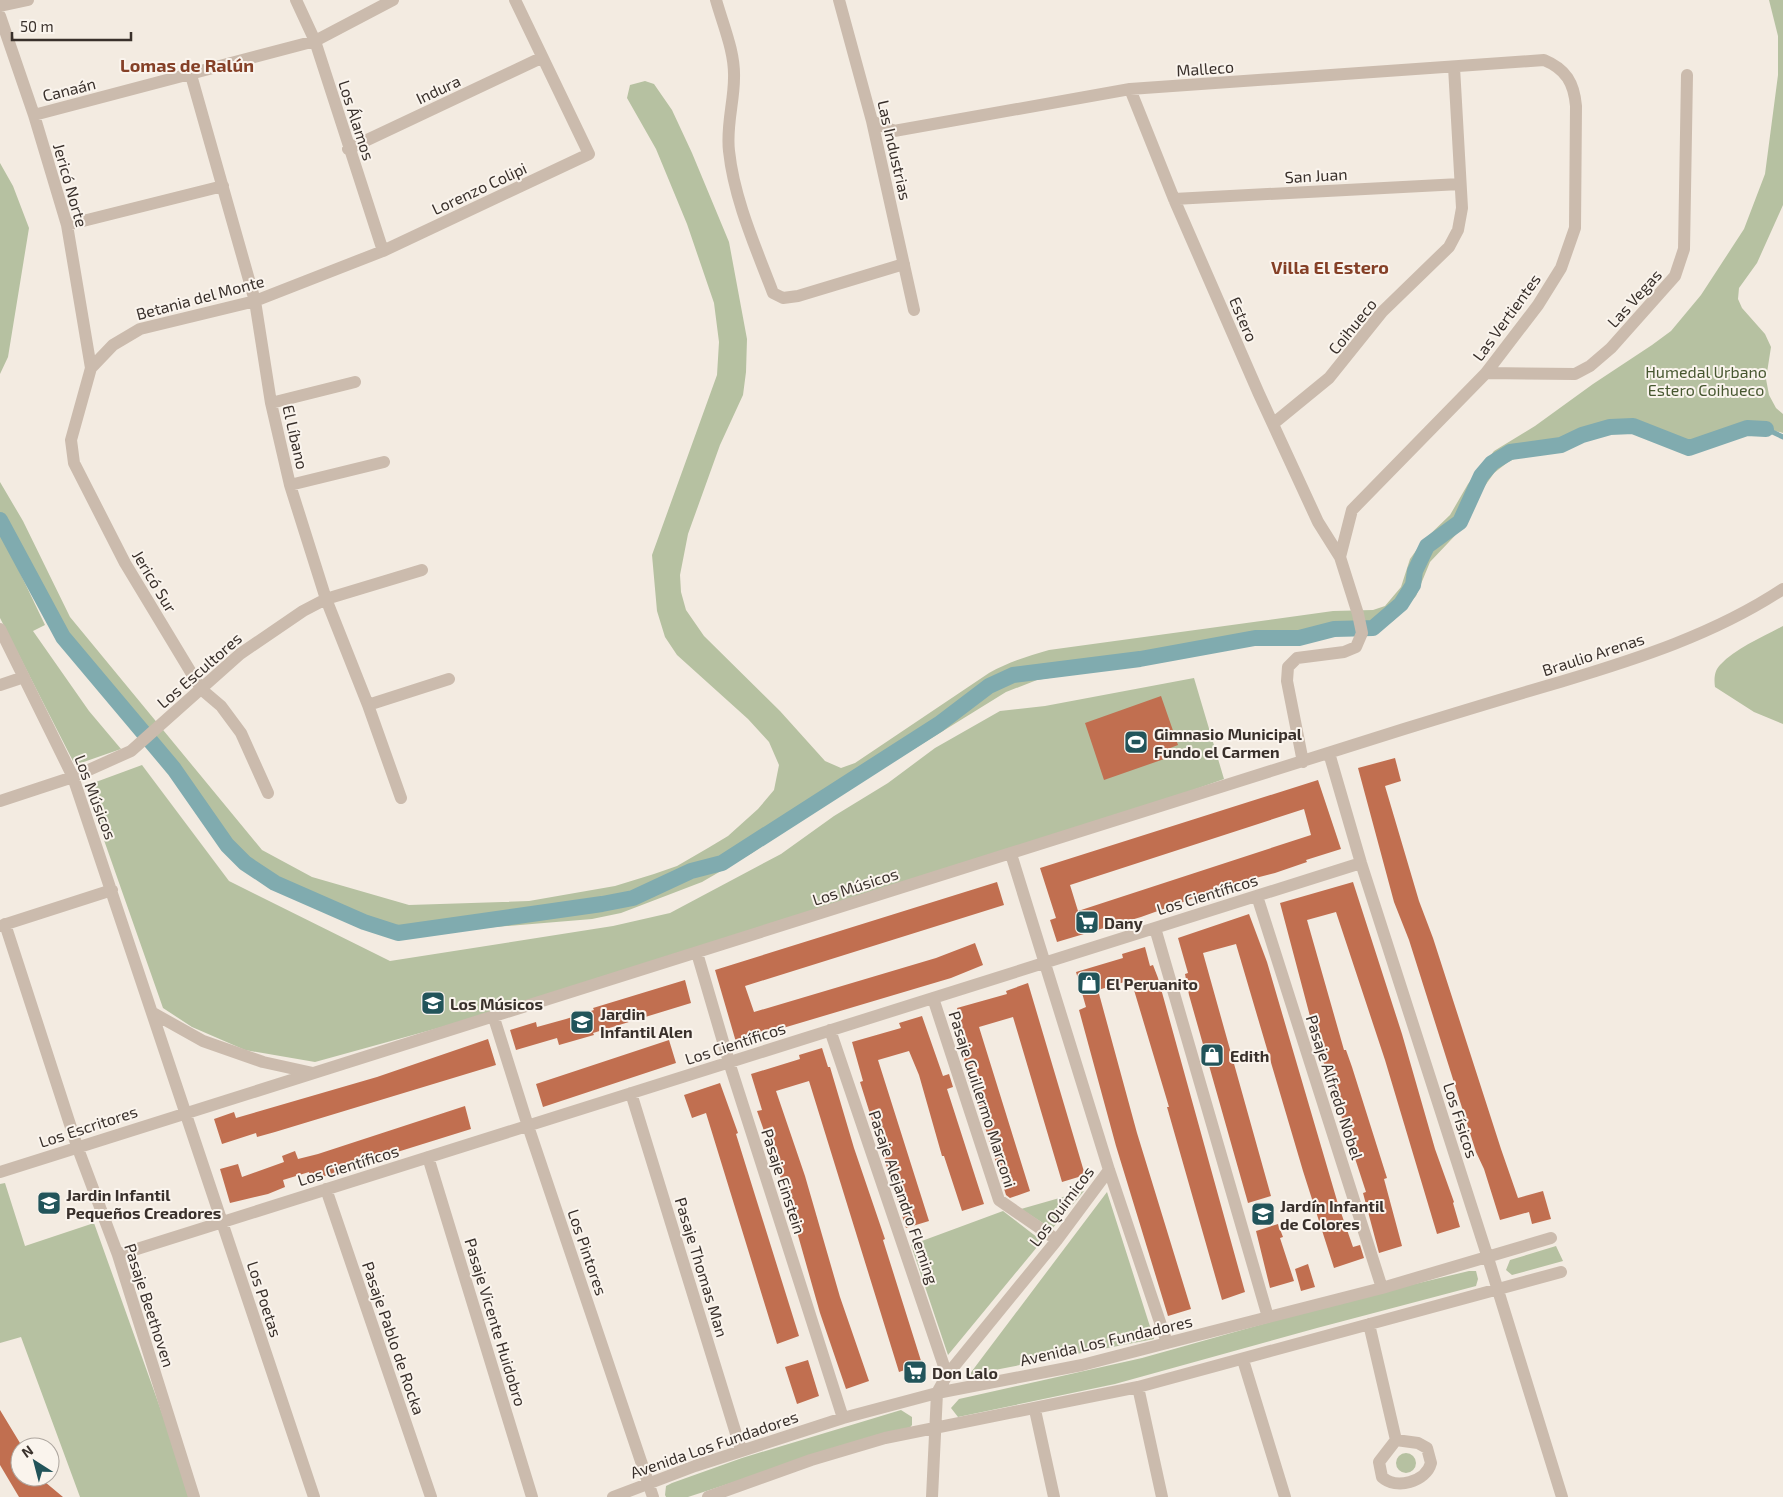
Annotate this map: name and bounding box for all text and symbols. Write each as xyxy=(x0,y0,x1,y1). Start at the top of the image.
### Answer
scale bar xyxy=(12,10,131,42)
text: 50 m xyxy=(20,17,54,35)
district label: Lomas de Ralún xyxy=(120,54,254,76)
street label: Malleco xyxy=(1176,57,1234,79)
street label: Indura xyxy=(413,70,463,108)
street label: Canaán xyxy=(40,73,98,105)
street label: Los Álamos xyxy=(335,77,379,163)
street label: Las Industrias xyxy=(874,98,916,202)
street label: Jericó Norte xyxy=(50,141,92,229)
street label: Lorenzo Colipi xyxy=(429,158,529,218)
street label: San Juan xyxy=(1284,164,1348,186)
district label: Villa El Estero xyxy=(1271,256,1389,278)
street label: Las Vegas xyxy=(1603,265,1665,331)
street label: Las Vertientes xyxy=(1468,270,1544,364)
street label: Betania del Monte xyxy=(134,271,266,323)
street label: Estero xyxy=(1226,294,1262,344)
street label: Coihueco xyxy=(1324,294,1380,358)
park label: Humedal Urbano Estero Coihueco xyxy=(1645,362,1767,399)
street label: El Líbano xyxy=(279,403,313,471)
street label: Jericó Sur xyxy=(129,546,181,616)
street label: Los Escultores xyxy=(153,628,245,712)
street label: Braulio Arenas xyxy=(1540,629,1646,679)
place label: Gimnasio Municipal Fundo el Carmen xyxy=(1154,724,1303,761)
sports icon: Gimnasio Municipal Fundo el Carmen xyxy=(1123,729,1149,755)
street label: Los Músicos xyxy=(71,752,121,842)
street label: Los Músicos xyxy=(810,863,900,909)
street label: Los Científicos xyxy=(1154,870,1260,918)
supermarket icon: Dany xyxy=(1074,909,1100,935)
place label: Dany xyxy=(1104,913,1143,933)
shop icon: El Peruanito xyxy=(1076,970,1102,996)
place label: El Peruanito xyxy=(1106,974,1198,993)
school or university icon: Los Músicos xyxy=(420,990,446,1016)
place label: Los Músicos xyxy=(450,994,543,1013)
place label: Jardin Infantil Alen xyxy=(600,1004,693,1041)
street label: Pasaje Guillermo Marconi xyxy=(944,1008,1021,1190)
school or university icon: Jardin Infantil Alen xyxy=(569,1009,595,1035)
street label: Pasaje Alfredo Nobel xyxy=(1302,1012,1367,1162)
street label: Los Científicos xyxy=(682,1018,788,1068)
shop icon: Edith xyxy=(1199,1042,1225,1068)
place label: Edith xyxy=(1230,1046,1269,1065)
street label: Los Físicos xyxy=(1440,1080,1482,1160)
street label: Los Escritores xyxy=(36,1101,140,1151)
street label: Pasaje Alejandro Fleming xyxy=(864,1108,943,1287)
street label: Pasaje Einstein xyxy=(757,1126,810,1236)
street label: Los Científicos xyxy=(295,1141,401,1189)
street label: Los Químicos xyxy=(1025,1162,1098,1251)
place label: Jardin Infantil Pequeños Creadores xyxy=(66,1185,221,1222)
school or university icon: Jardin Infantil Pequeños Creadores xyxy=(36,1190,62,1216)
street label: Pasaje Thomas Man xyxy=(671,1195,732,1339)
place label: Jardín Infantil de Colores xyxy=(1280,1196,1385,1233)
school or university icon: Jardín Infantil de Colores xyxy=(1250,1201,1276,1227)
street label: Los Pintores xyxy=(564,1206,612,1298)
street label: Pasaje Vicente Huidobro xyxy=(460,1236,531,1409)
street label: Pasaje Beethoven xyxy=(120,1241,179,1370)
street label: Los Poetas xyxy=(244,1258,286,1340)
street label: Pasaje Pablo de Rocka xyxy=(358,1259,429,1417)
street label: Avenida Los Fundadores xyxy=(1018,1311,1194,1369)
supermarket icon: Don Lalo xyxy=(902,1359,928,1385)
place label: Don Lalo xyxy=(932,1363,998,1382)
street label: Avenida Los Fundadores xyxy=(628,1406,800,1482)
north arrow xyxy=(10,1437,60,1487)
text: N xyxy=(18,1441,36,1461)

